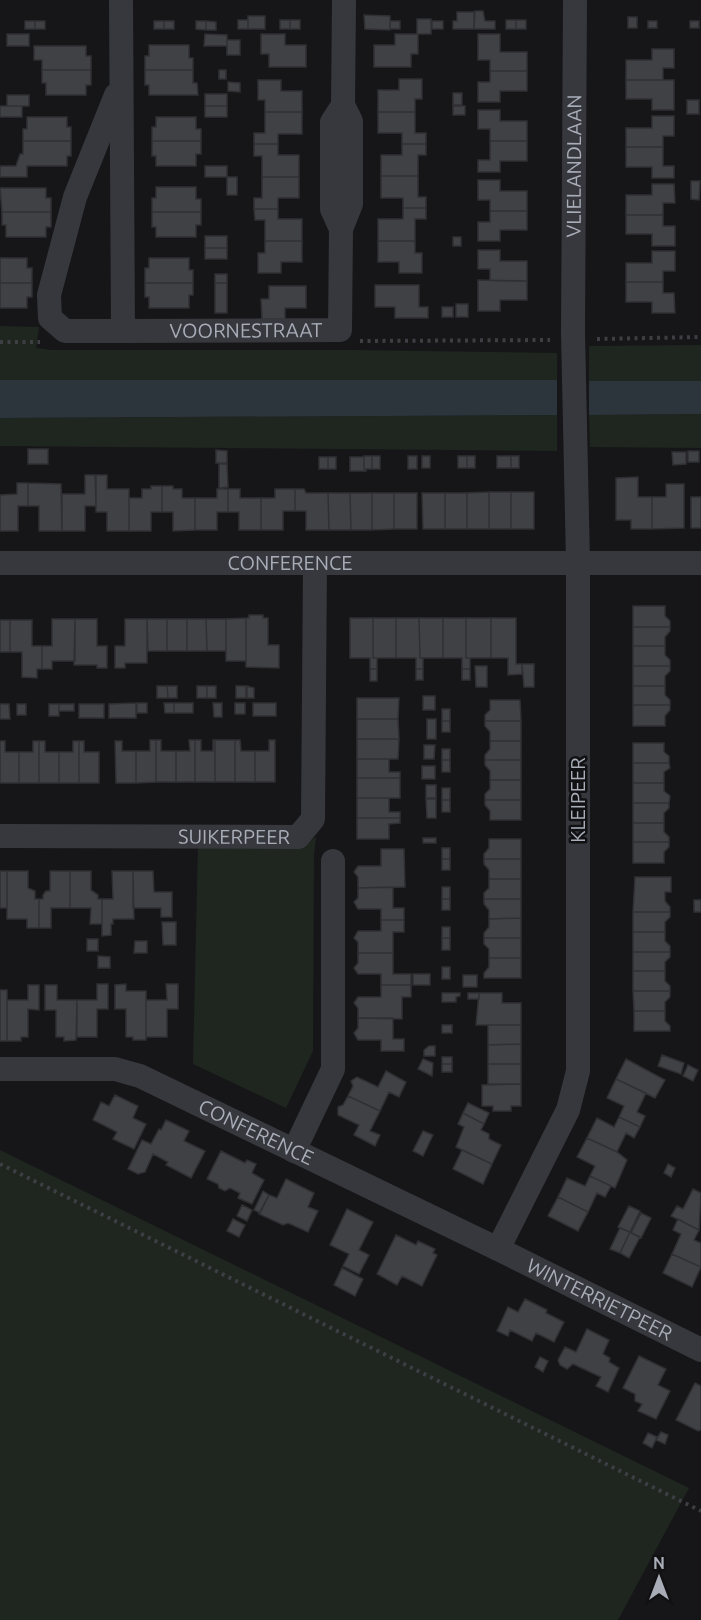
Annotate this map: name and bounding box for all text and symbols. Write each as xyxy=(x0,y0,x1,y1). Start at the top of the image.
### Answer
street label: VLIELANDLAAN xyxy=(562,94,585,238)
street label: VOORNESTRAAT xyxy=(170,318,322,342)
street label: CONFERENCE xyxy=(227,551,353,574)
street label: KLEIPEER xyxy=(566,757,589,843)
street label: SUIKERPEER xyxy=(178,825,290,848)
street label: CONFERENCE xyxy=(195,1094,318,1169)
street label: WINTERRIETPEER xyxy=(523,1253,676,1345)
north arrow xyxy=(629,1548,689,1608)
text: N xyxy=(653,1554,665,1572)

